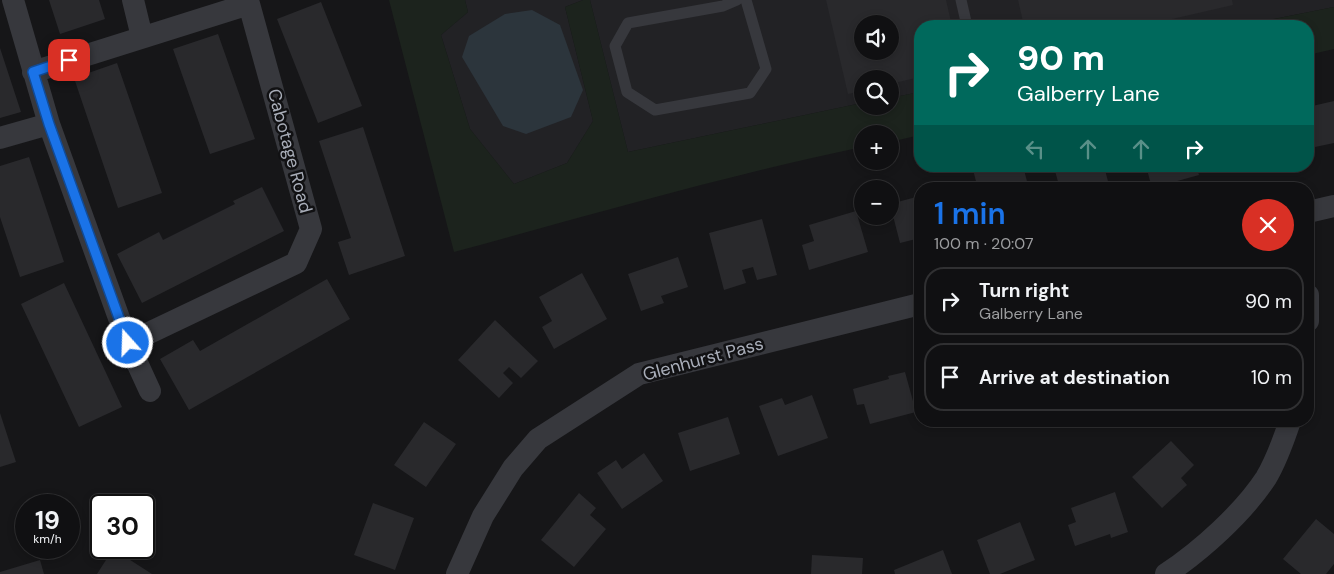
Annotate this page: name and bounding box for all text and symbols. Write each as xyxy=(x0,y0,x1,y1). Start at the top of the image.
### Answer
map controls xyxy=(854,15,899,225)
button: sound xyxy=(854,15,899,60)
text: 90 m xyxy=(1017,35,1105,81)
pin xyxy=(48,39,90,81)
icon: right xyxy=(934,40,999,105)
icon: arrive xyxy=(55,46,83,74)
button: search xyxy=(854,70,899,115)
text: Galberry Lane xyxy=(1017,79,1160,108)
street label: Cabotage Road xyxy=(262,86,318,216)
button: + xyxy=(854,125,899,170)
icon: left xyxy=(1021,135,1049,163)
icon: ahead xyxy=(1074,135,1102,163)
icon: ahead xyxy=(1127,135,1155,163)
icon: right xyxy=(1180,135,1208,163)
button: − xyxy=(854,180,899,225)
text: 1 min xyxy=(934,194,1006,233)
button: close xyxy=(1242,199,1294,251)
text: 100 m · 20:07 xyxy=(934,233,1034,254)
text: Turn right xyxy=(979,278,1069,303)
icon: right xyxy=(936,287,964,315)
text: 90 m xyxy=(1245,289,1292,314)
text: Galberry Lane xyxy=(979,303,1083,324)
position arrow xyxy=(101,316,153,368)
street label: Glenhurst Pass xyxy=(640,331,766,387)
icon: arrive xyxy=(936,363,964,391)
text: Arrive at destination xyxy=(979,365,1170,390)
text: 10 m xyxy=(1251,365,1292,390)
speed limit sign: 30 xyxy=(90,494,155,559)
text: 19 xyxy=(35,504,60,537)
text: km/h xyxy=(33,531,62,547)

